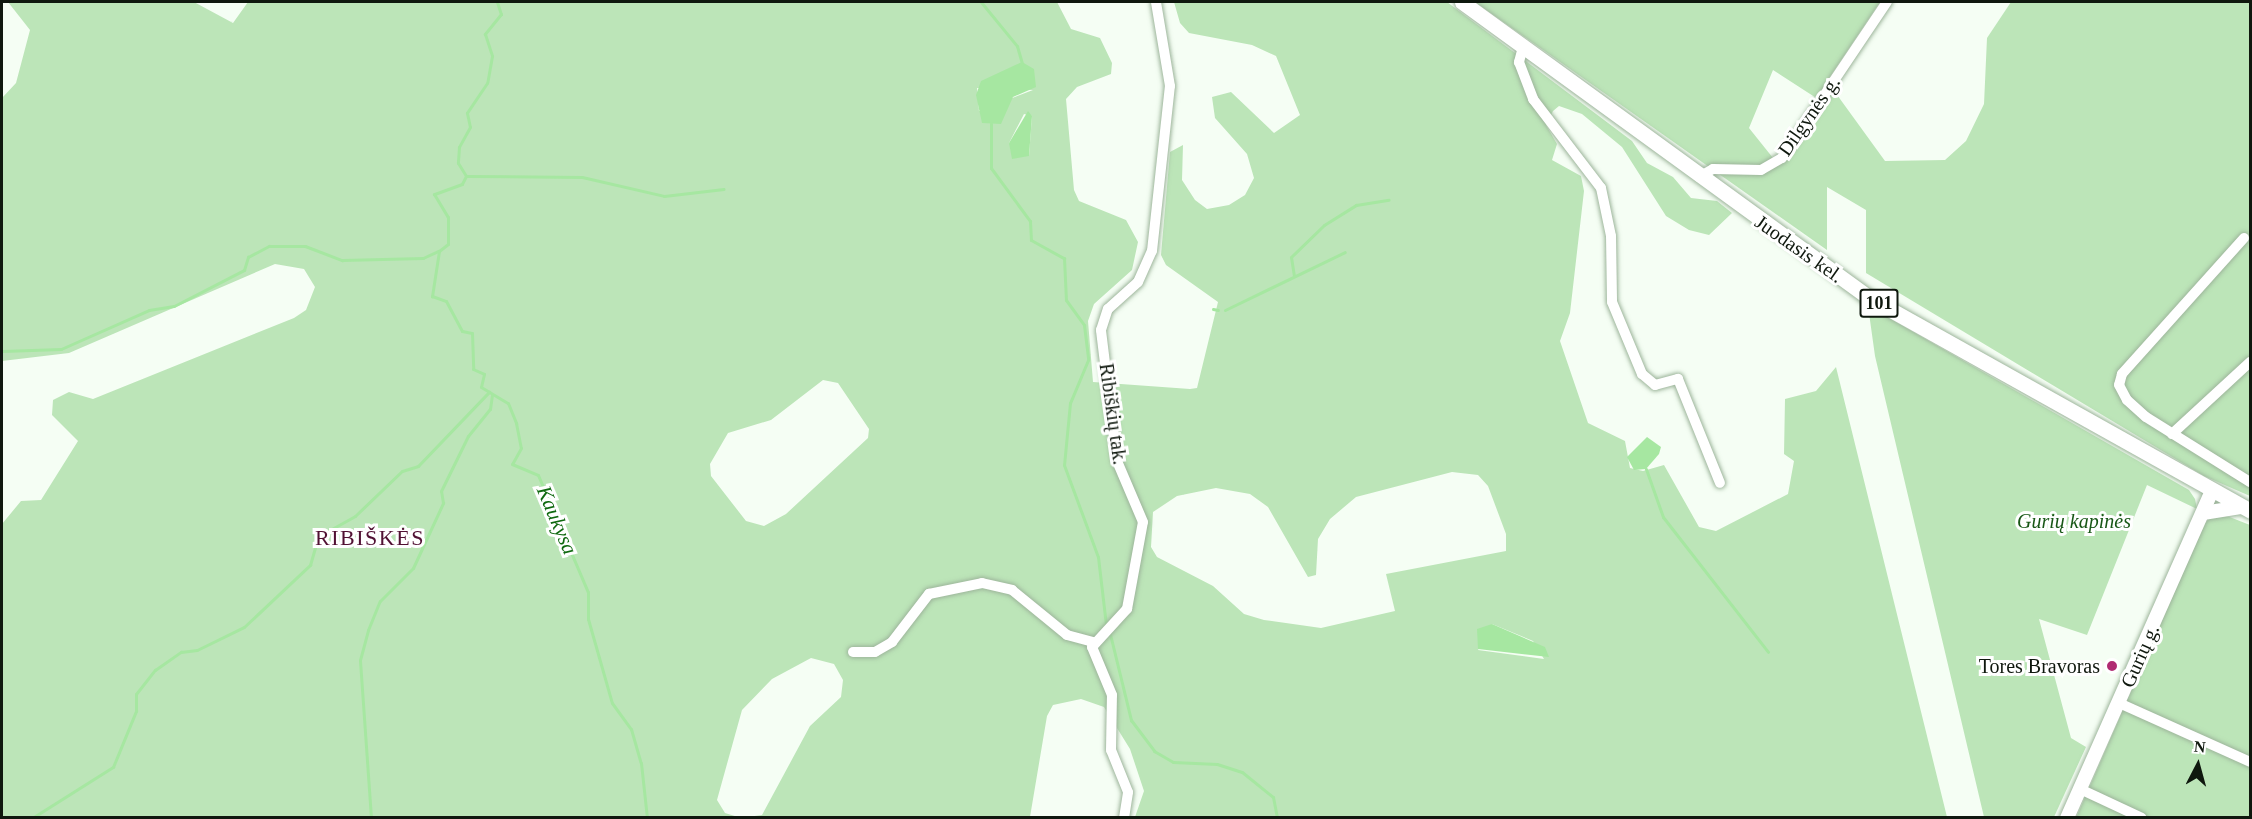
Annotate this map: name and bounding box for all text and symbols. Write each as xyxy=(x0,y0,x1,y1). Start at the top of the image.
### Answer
street label: Dilgynės g. xyxy=(1773,71,1845,161)
street label: Juodasis kel. xyxy=(1750,210,1848,288)
road number: 101 xyxy=(1860,288,1898,318)
street label: Ribiškių tak. xyxy=(1094,362,1132,466)
water label: Kaukysa xyxy=(531,482,583,558)
park label: Gurių kapinės xyxy=(2017,509,2131,533)
district label: RIBIŠKĖS xyxy=(315,525,425,551)
street label: Gurių g. xyxy=(2115,621,2165,691)
place label: Tores Bravoras xyxy=(1979,654,2100,678)
marker: Tores Bravoras xyxy=(2105,659,2119,673)
north arrow xyxy=(2168,735,2228,795)
text: N xyxy=(2193,738,2207,756)

